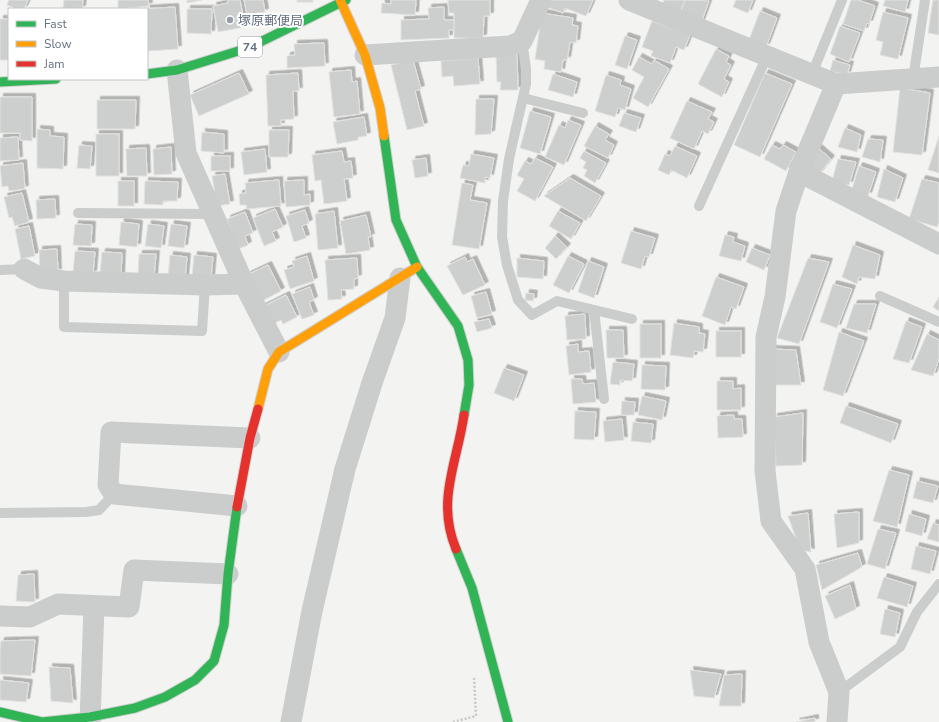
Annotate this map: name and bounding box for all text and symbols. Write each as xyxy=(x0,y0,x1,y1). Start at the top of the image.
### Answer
legend xyxy=(8,8,148,80)
place label: 塚原郵便局 xyxy=(238,12,303,30)
marker: 塚原郵便局 xyxy=(225,15,235,25)
text: Fast xyxy=(44,16,67,32)
text: Slow xyxy=(44,36,72,52)
road number: 74 xyxy=(238,37,262,57)
text: Jam xyxy=(43,56,65,72)

